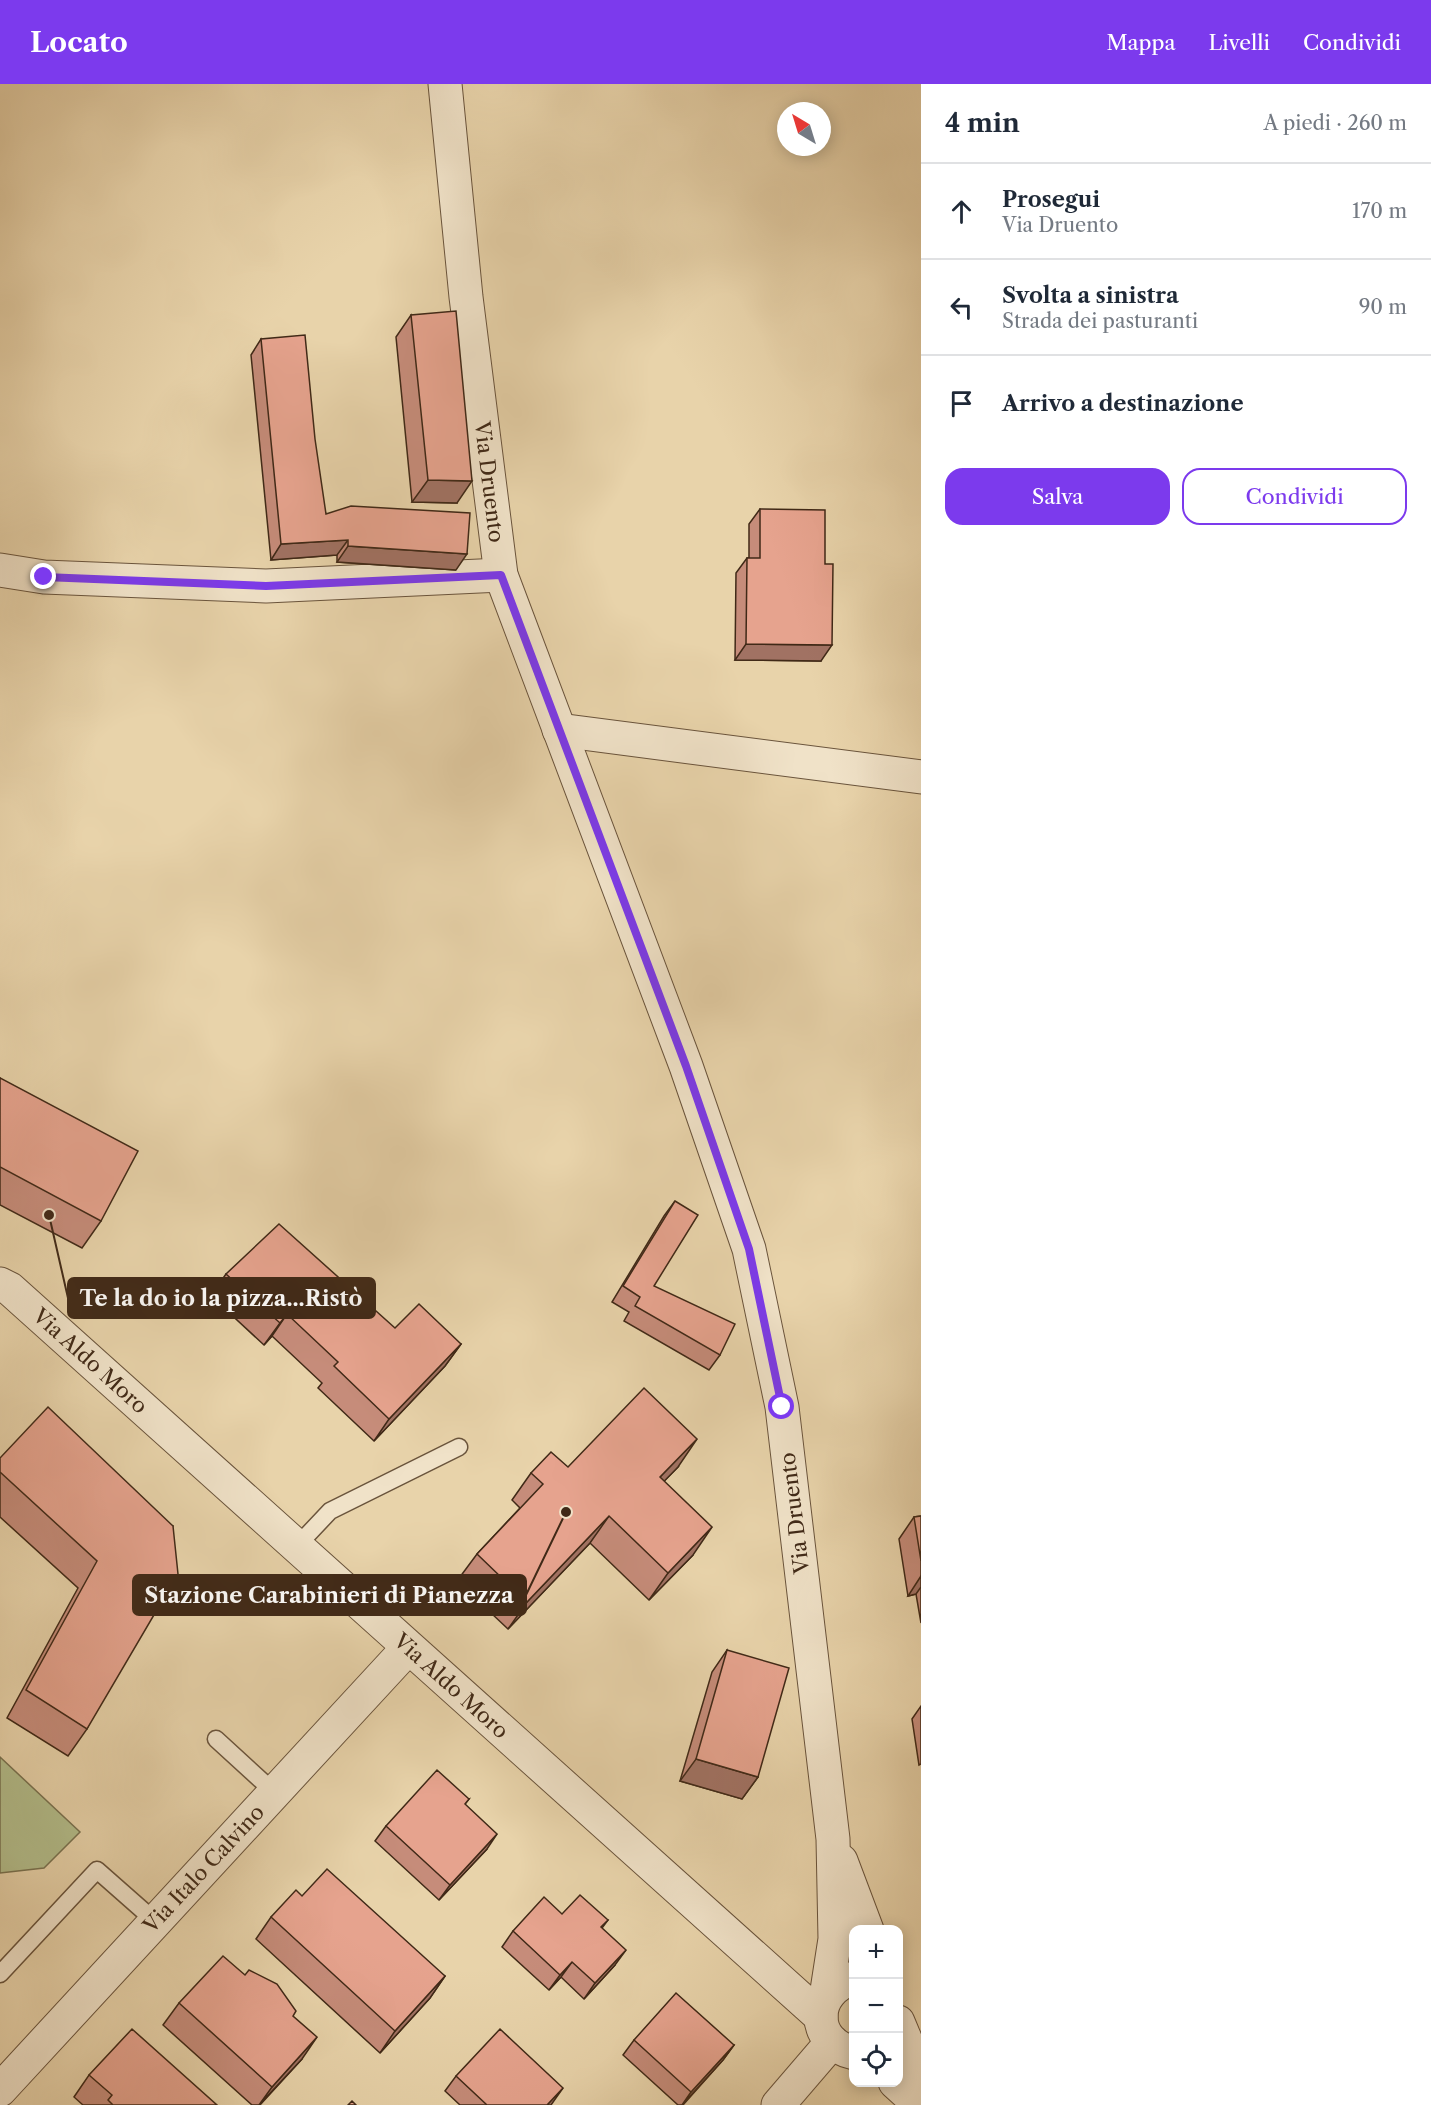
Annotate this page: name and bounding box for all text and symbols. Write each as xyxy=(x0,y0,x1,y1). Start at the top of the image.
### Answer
text: Locato xyxy=(30,25,128,59)
text: Mappa xyxy=(1106,30,1176,55)
text: Livelli xyxy=(1209,30,1270,55)
text: Condividi xyxy=(1303,30,1401,55)
north arrow xyxy=(777,102,831,156)
text: 4 min xyxy=(945,107,1020,139)
text: A piedi · 260 m xyxy=(1264,111,1407,135)
text: Prosegui xyxy=(1002,186,1100,213)
icon: ahead xyxy=(945,195,978,228)
text: 170 m xyxy=(1352,199,1407,223)
text: Via Druento xyxy=(1002,213,1118,237)
text: Svolta a sinistra xyxy=(1002,282,1179,309)
icon: left xyxy=(945,291,978,324)
text: 90 m xyxy=(1359,295,1407,319)
text: Strada dei pasturanti xyxy=(1002,309,1198,333)
icon: arrive xyxy=(945,387,978,420)
text: Arrivo a destinazione xyxy=(1002,390,1244,417)
street label: Via Druento xyxy=(470,419,509,544)
button: Salva xyxy=(945,468,1170,525)
button: Condividi xyxy=(1182,468,1407,525)
route end xyxy=(30,563,56,589)
callout: Te la do io la pizza...Ristò xyxy=(68,1278,375,1318)
text: Te la do io la pizza...Ristò xyxy=(80,1285,362,1312)
street label: Via Aldo Moro xyxy=(27,1302,153,1418)
route start xyxy=(768,1393,794,1419)
street label: Via Druento xyxy=(775,1451,814,1576)
callout: Stazione Carabinieri di Pianezza xyxy=(133,1575,526,1615)
text: Stazione Carabinieri di Pianezza xyxy=(144,1582,514,1609)
street label: Via Aldo Moro xyxy=(388,1627,514,1743)
street label: Via Italo Calvino xyxy=(137,1800,269,1939)
map controls xyxy=(849,1925,903,2087)
button: + xyxy=(849,1925,903,1979)
button: − xyxy=(849,1979,903,2033)
button: locate xyxy=(849,2033,903,2087)

